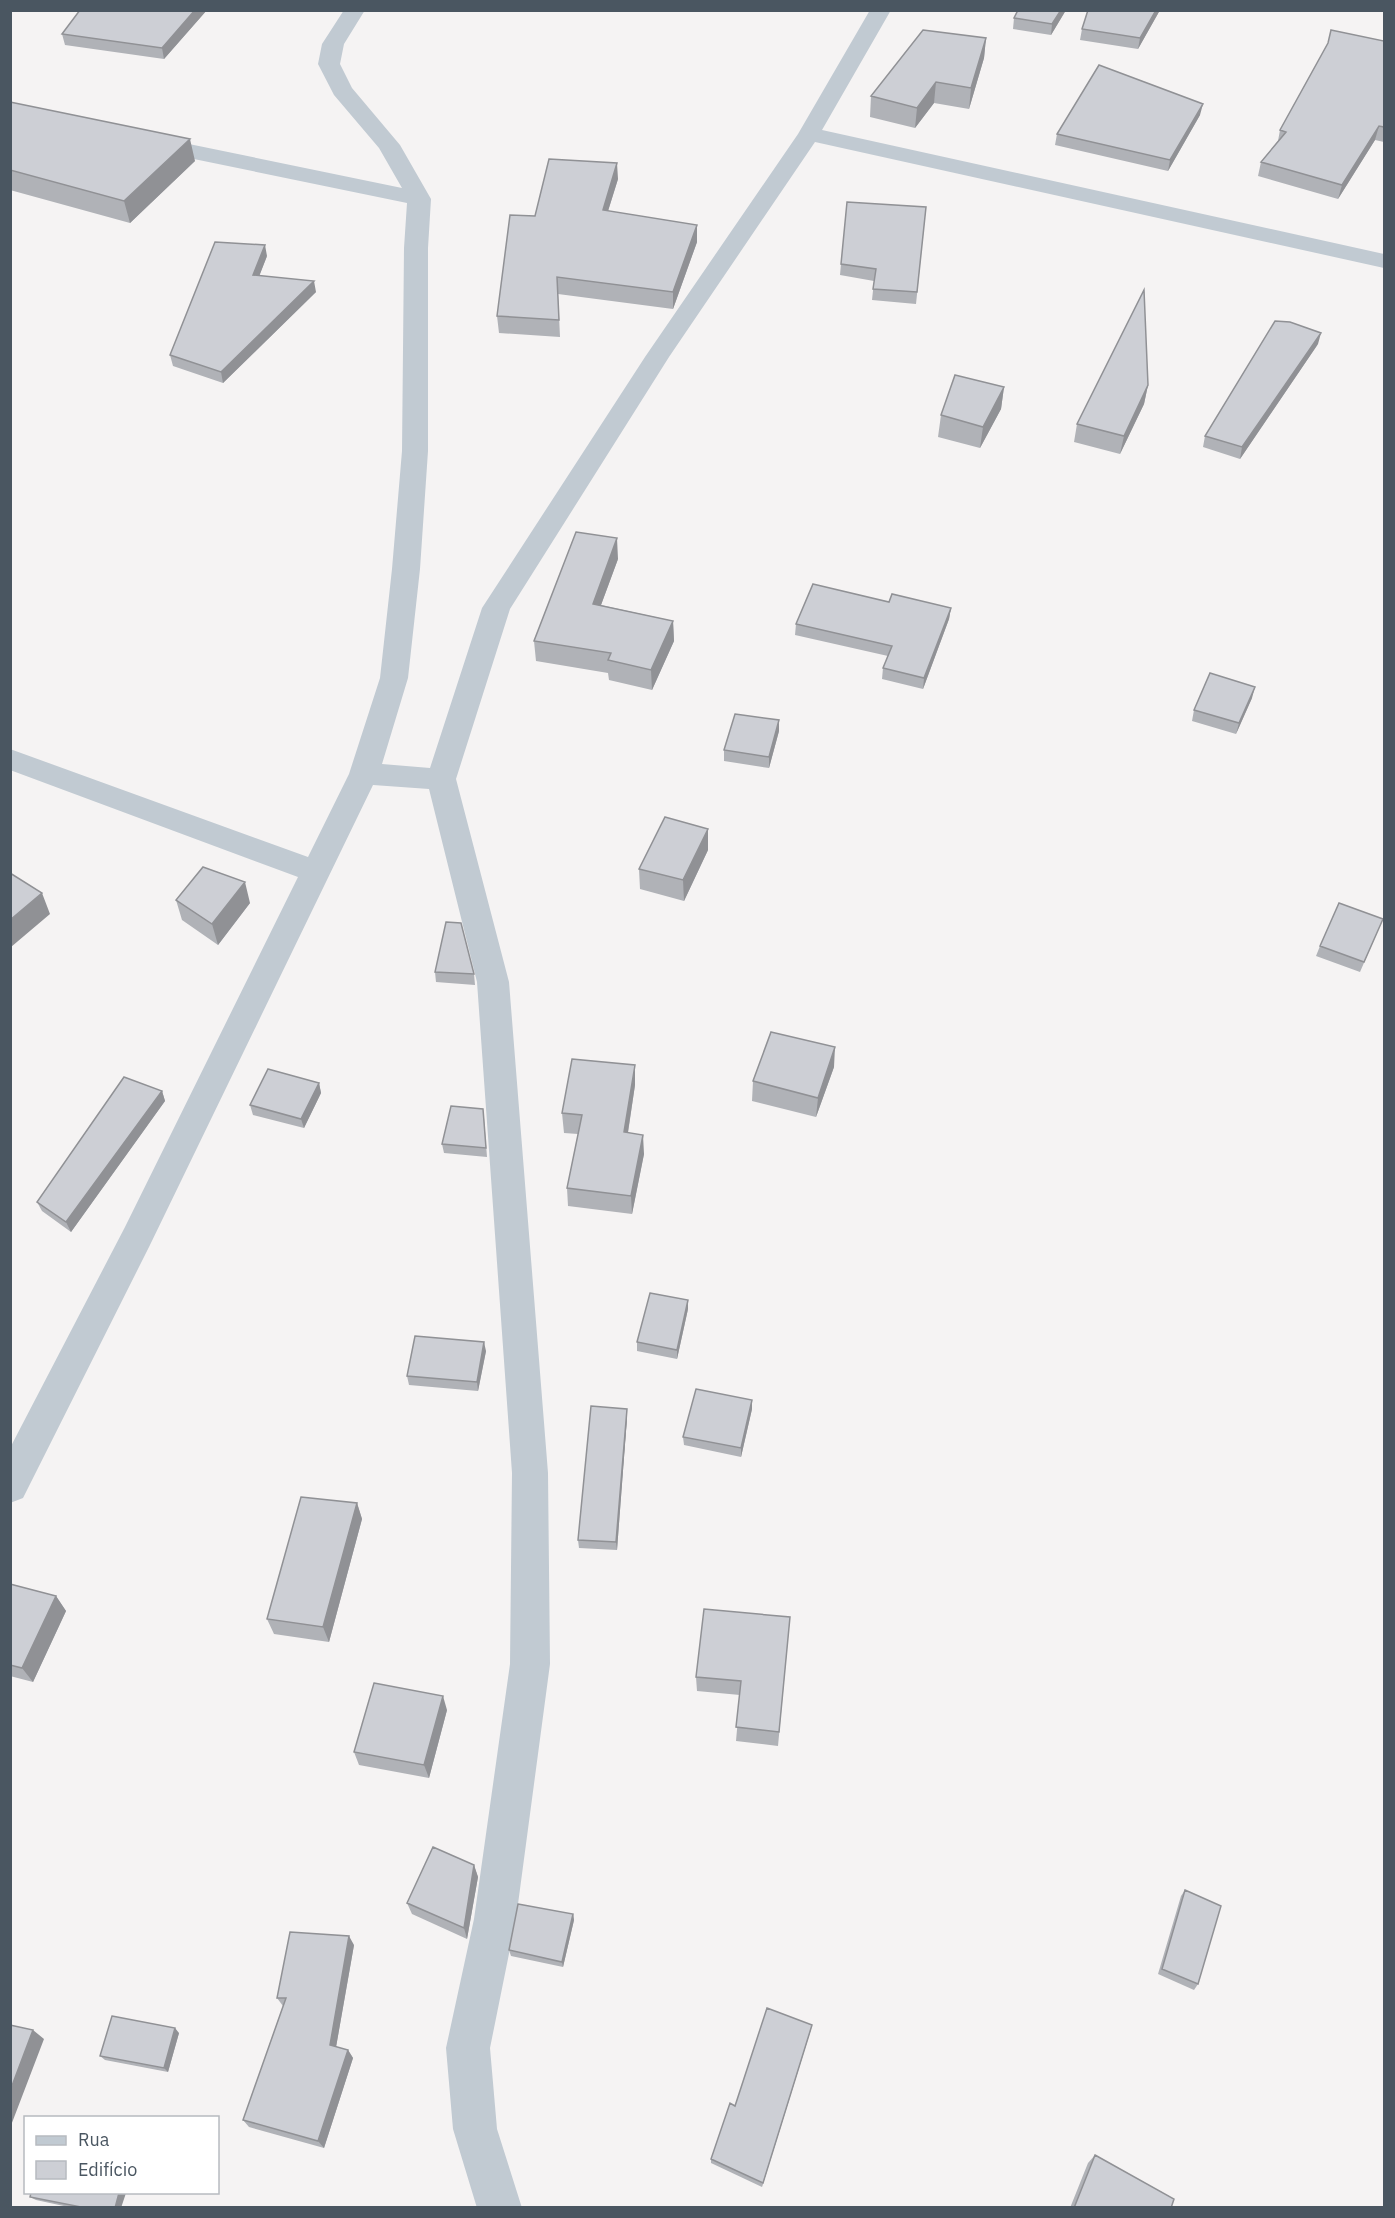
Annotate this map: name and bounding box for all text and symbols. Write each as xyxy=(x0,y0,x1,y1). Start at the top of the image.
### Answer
legend xyxy=(24,2116,219,2194)
text: Rua xyxy=(78,2128,110,2151)
text: Edifício xyxy=(78,2158,137,2181)

